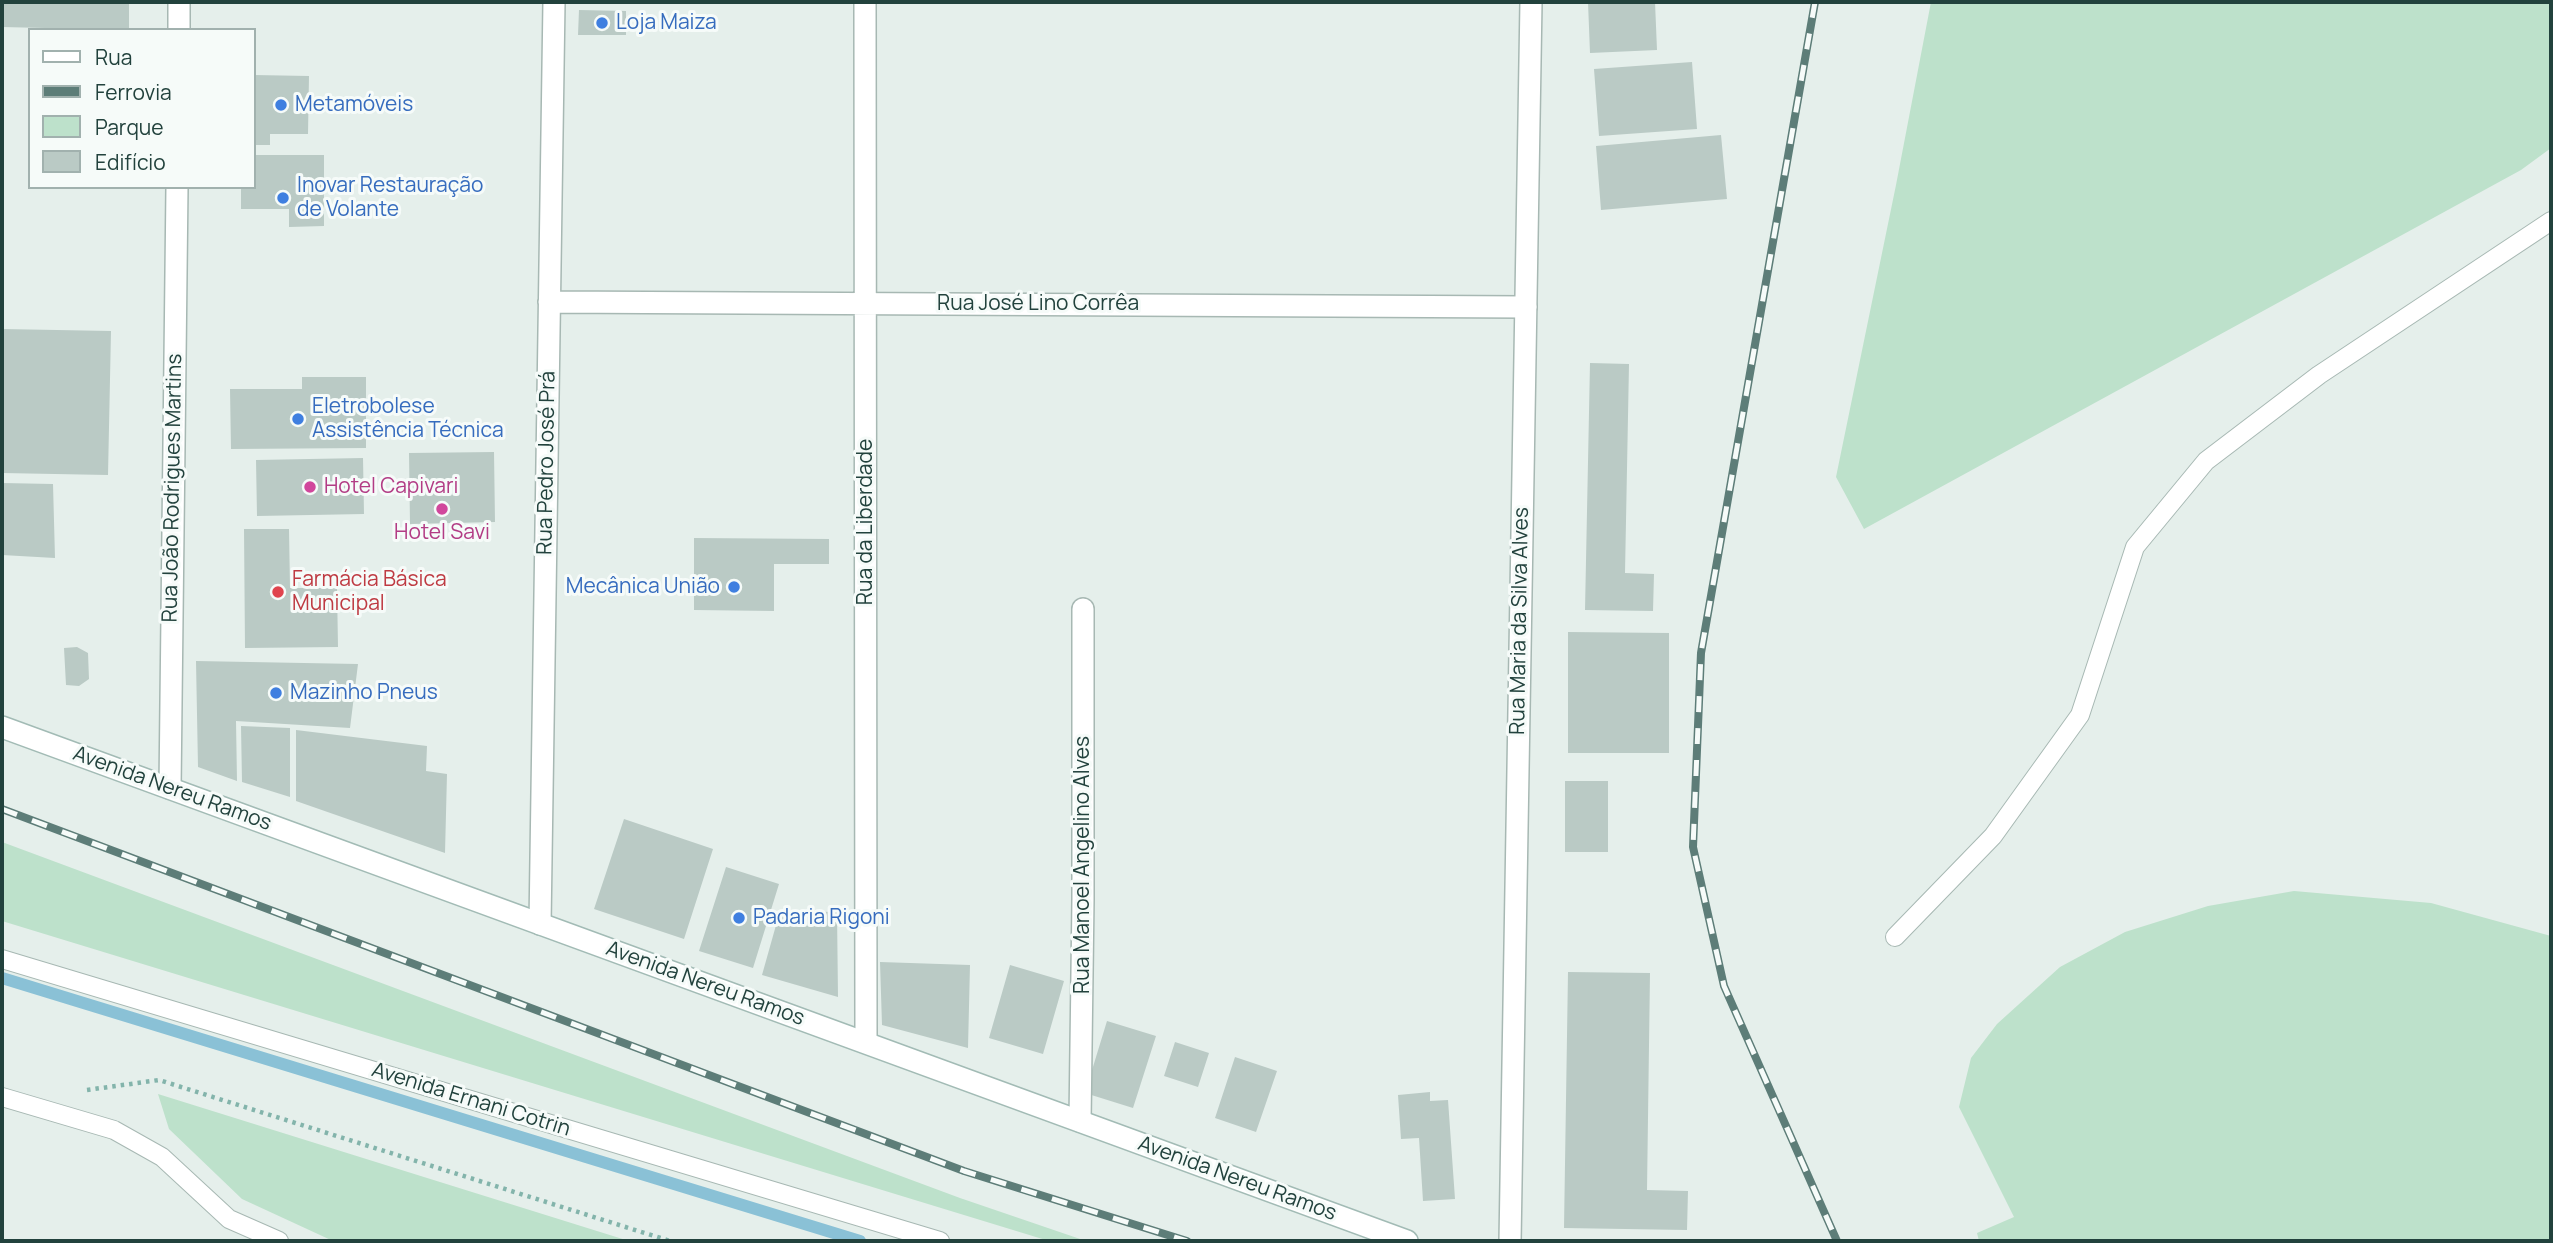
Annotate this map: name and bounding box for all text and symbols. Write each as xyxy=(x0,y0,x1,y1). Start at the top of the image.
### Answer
place label: Loja Maiza xyxy=(616,10,717,36)
marker: Loja Maiza xyxy=(594,15,610,31)
legend xyxy=(28,28,256,189)
text: Rua xyxy=(95,43,132,71)
text: Ferrovia xyxy=(95,78,172,106)
place label: Metamóveis xyxy=(295,92,413,118)
marker: Metamóveis xyxy=(273,97,289,113)
text: Parque xyxy=(95,113,164,141)
text: Edifício xyxy=(95,148,166,176)
place label: Inovar Restauração de Volante xyxy=(297,173,483,223)
marker: Inovar Restauração de Volante xyxy=(275,190,291,206)
street label: Rua José Lino Corrêa xyxy=(937,291,1139,317)
street label: Rua João Rodrigues Martins xyxy=(158,353,188,623)
street label: Rua Pedro José Prá xyxy=(533,371,561,555)
place label: Eletrobolese Assistência Técnica xyxy=(312,394,504,444)
marker: Eletrobolese Assistência Técnica xyxy=(290,411,306,427)
street label: Rua da Liberdade xyxy=(853,439,879,605)
place label: Hotel Capivari xyxy=(324,474,458,500)
marker: Hotel Capivari xyxy=(302,479,318,495)
marker: Hotel Savi xyxy=(434,501,450,517)
street label: Rua Maria da Silva Alves xyxy=(1505,507,1535,735)
place label: Hotel Savi xyxy=(394,520,490,546)
place label: Farmácia Básica Municipal xyxy=(292,567,447,617)
place label: Mecânica União xyxy=(566,574,720,600)
marker: Mecânica União xyxy=(726,579,742,595)
marker: Farmácia Básica Municipal xyxy=(270,584,286,600)
place label: Mazinho Pneus xyxy=(290,680,438,706)
marker: Mazinho Pneus xyxy=(268,685,284,701)
street label: Rua Manoel Angelino Alves xyxy=(1070,736,1096,994)
street label: Avenida Nereu Ramos xyxy=(69,741,275,837)
place label: Padaria Rigoni xyxy=(753,905,890,931)
marker: Padaria Rigoni xyxy=(731,910,747,926)
street label: Avenida Nereu Ramos xyxy=(602,936,808,1032)
street label: Avenida Ernani Cotrin xyxy=(369,1058,573,1142)
street label: Avenida Nereu Ramos xyxy=(1134,1131,1340,1227)

